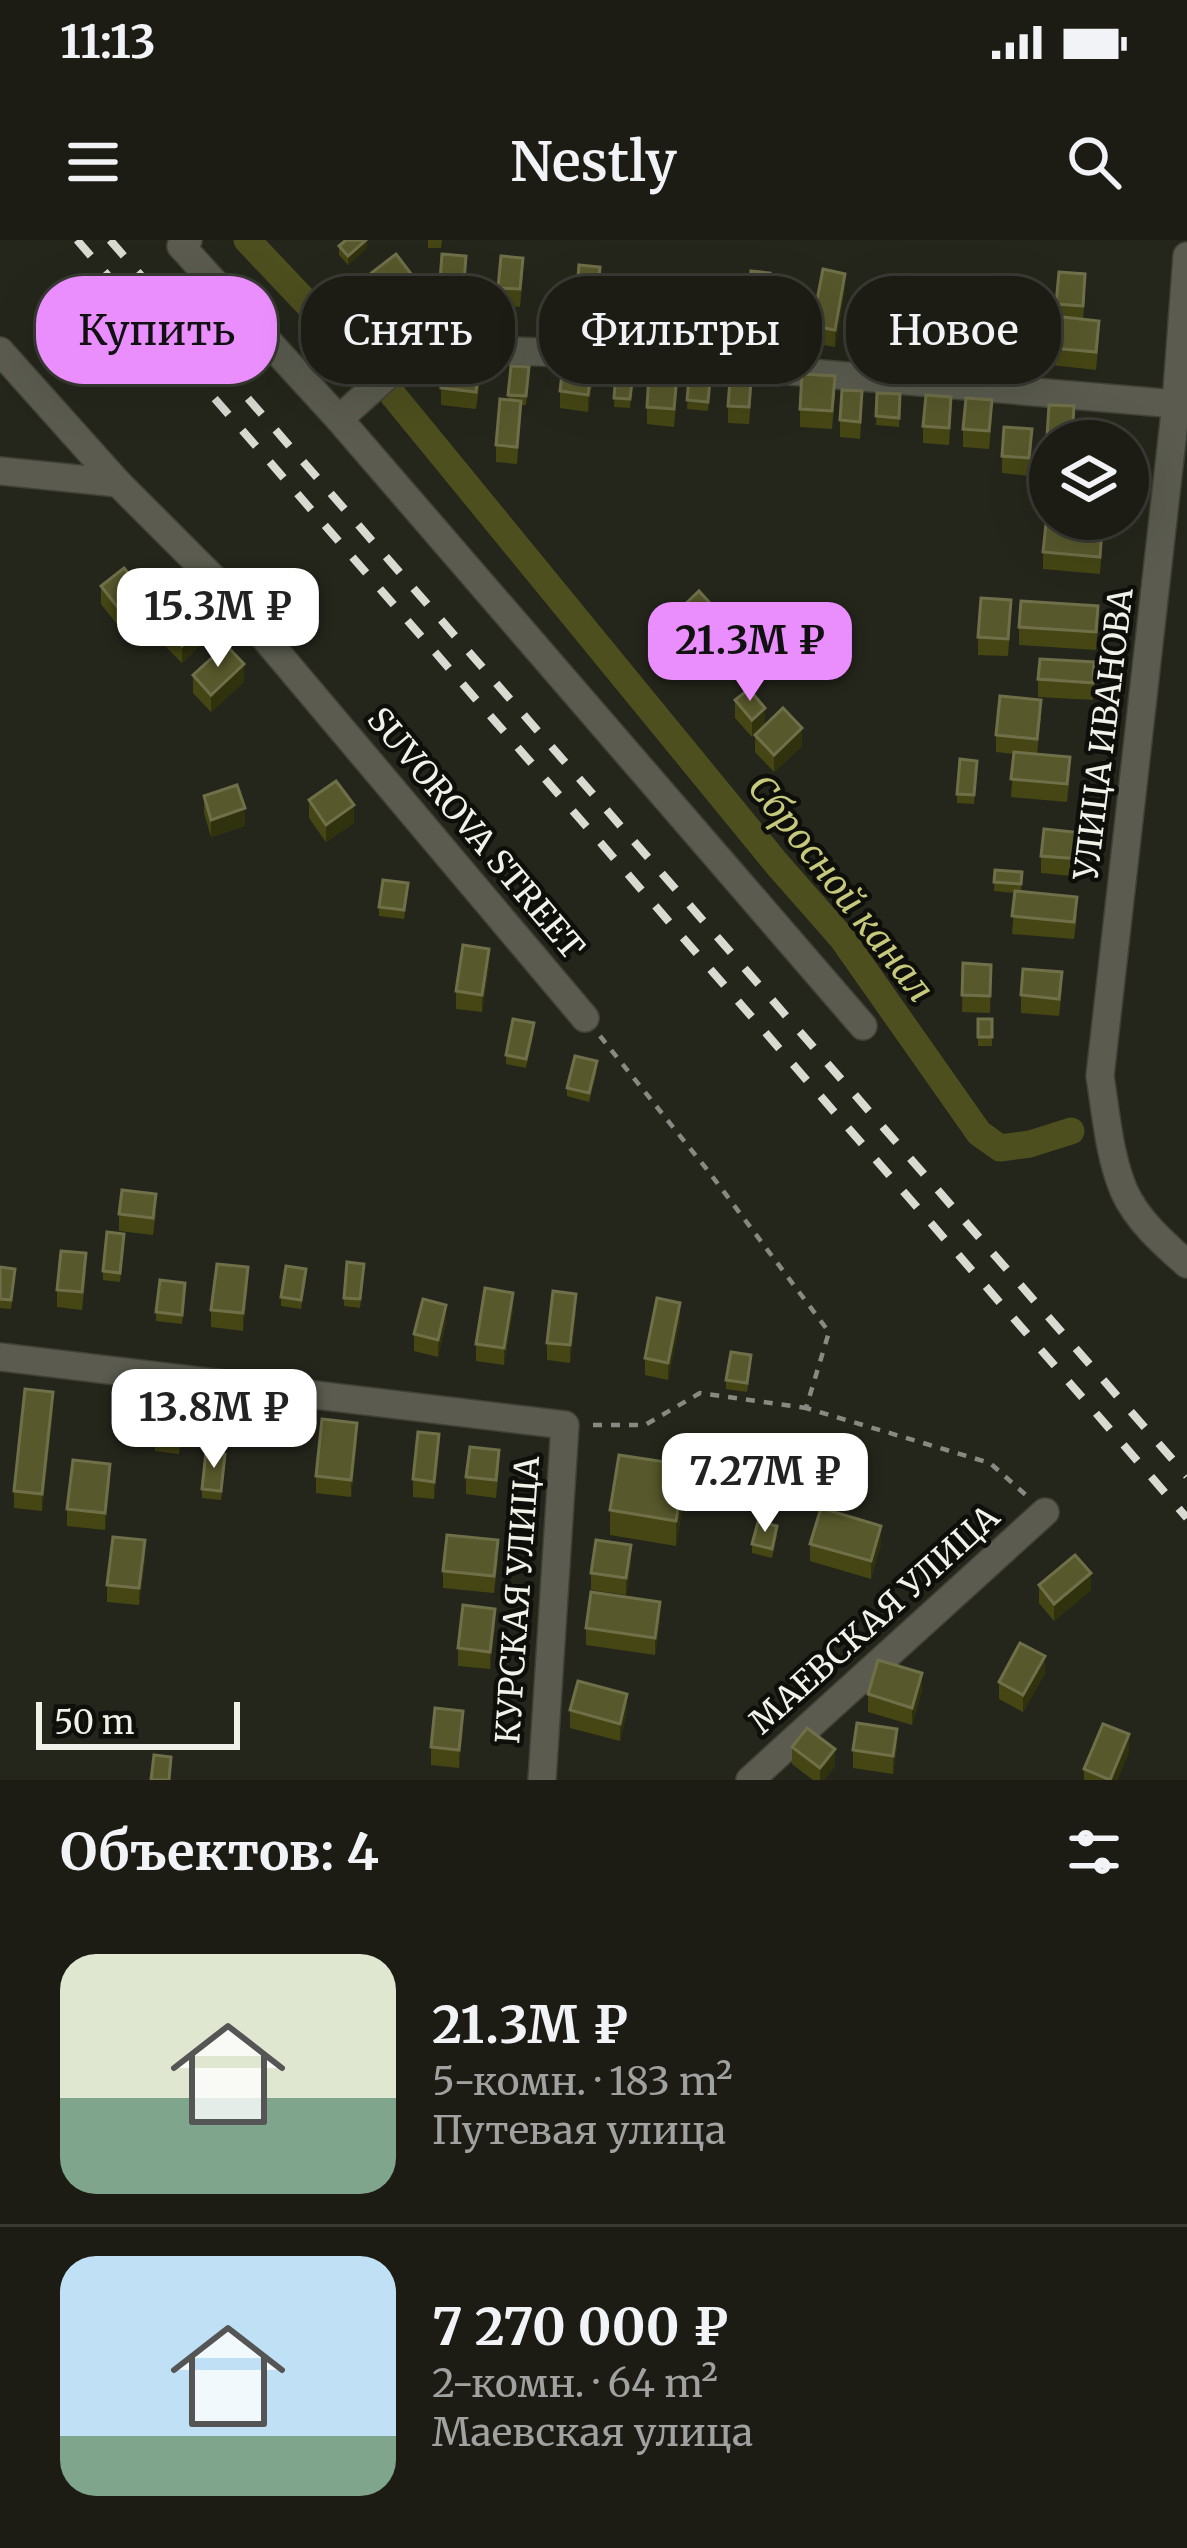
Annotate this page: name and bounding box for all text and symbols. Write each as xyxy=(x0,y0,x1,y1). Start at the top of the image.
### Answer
text: 11:13 xyxy=(60,14,156,70)
text: Nestly xyxy=(510,128,677,196)
icon: menu xyxy=(60,129,126,195)
icon: search xyxy=(1061,129,1127,195)
chip: Купить xyxy=(36,276,277,384)
chip: Снять xyxy=(301,276,515,384)
chip: Фильтры xyxy=(539,276,822,384)
chip: Новое xyxy=(846,276,1061,384)
map controls xyxy=(1029,420,1149,540)
button: layers xyxy=(1029,420,1149,540)
pin: 15.3M ₽ xyxy=(107,568,329,670)
text: 15.3M ₽ xyxy=(144,582,292,631)
street label: УЛИЦА ИВАНОВА xyxy=(1065,585,1142,883)
pin: 21.3M ₽ xyxy=(639,602,861,704)
text: 21.3M ₽ xyxy=(675,616,825,665)
street label: SUVOROVA STREET xyxy=(359,699,593,967)
water label: Сбросной канал xyxy=(738,766,943,1011)
pin: 13.8M ₽ xyxy=(103,1369,325,1471)
text: 13.8M ₽ xyxy=(139,1383,289,1432)
pin: 7.27M ₽ xyxy=(654,1433,876,1535)
text: 7.27M ₽ xyxy=(689,1447,841,1496)
street label: КУРСКАЯ УЛИЦА xyxy=(487,1454,548,1745)
street label: МАЕВСКАЯ УЛИЦА xyxy=(741,1496,1008,1742)
scale bar xyxy=(36,1696,240,1749)
text: 50 m xyxy=(54,1702,135,1743)
icon: filters xyxy=(1061,1819,1127,1885)
text: Объектов: 4 xyxy=(60,1820,379,1884)
text: 21.3M ₽ xyxy=(432,1993,628,2057)
icon: home xyxy=(156,2002,300,2146)
text: 5-комн. · 183 m² xyxy=(432,2057,733,2106)
text: Путевая улица xyxy=(432,2106,726,2155)
text: 7 270 000 ₽ xyxy=(432,2295,729,2359)
icon: home xyxy=(156,2304,300,2448)
text: 2-комн. · 64 m² xyxy=(432,2359,718,2408)
text: Маевская улица xyxy=(432,2408,753,2457)

